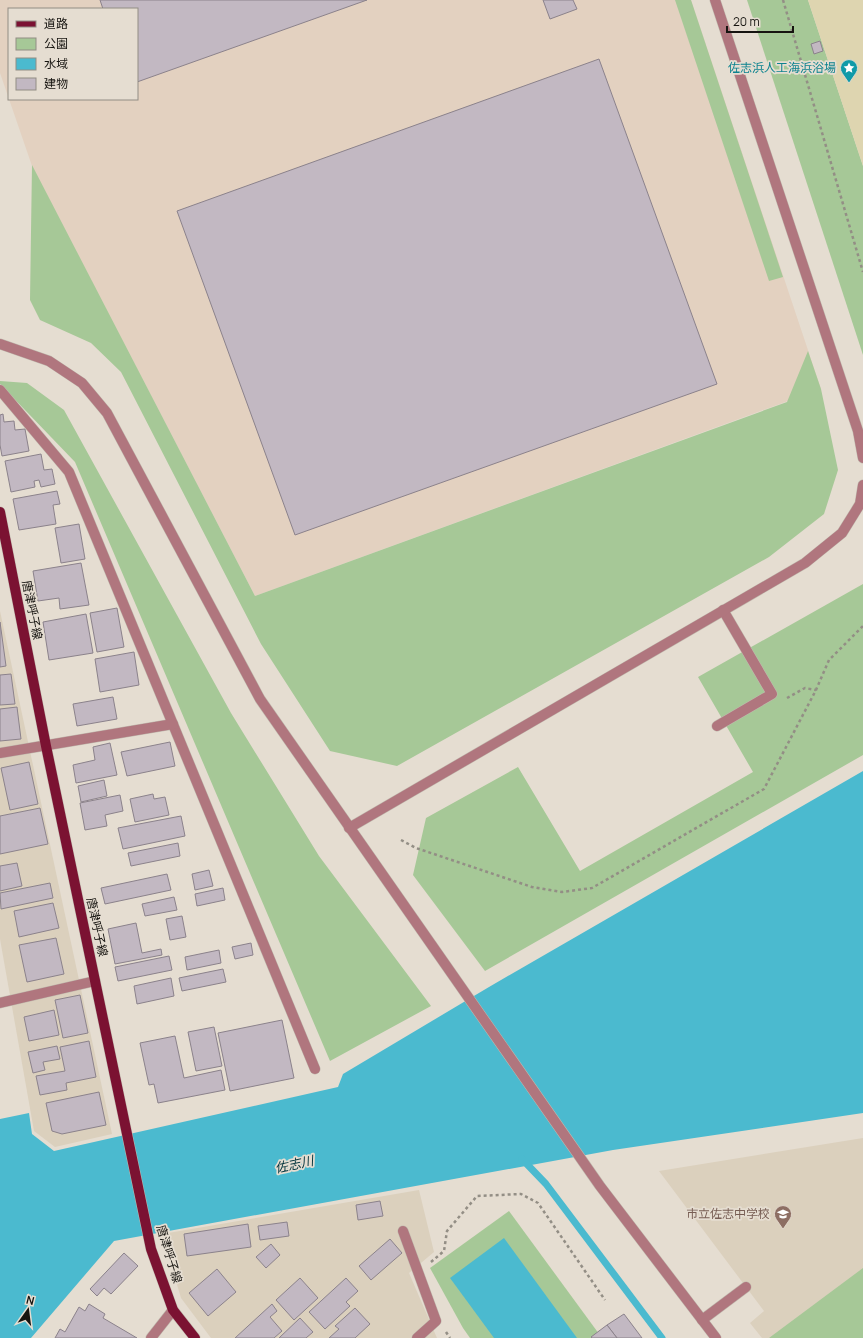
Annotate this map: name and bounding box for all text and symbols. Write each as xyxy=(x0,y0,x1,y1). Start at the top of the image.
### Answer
legend xyxy=(8,8,138,100)
scale bar xyxy=(727,8,793,34)
text: 20 m xyxy=(733,13,760,30)
text: 道路 xyxy=(44,15,68,32)
text: 公園 xyxy=(44,35,68,52)
text: 水域 xyxy=(44,55,68,72)
place icon: 佐志浜人工海浜浴場 xyxy=(839,58,859,83)
place label: 佐志浜人工海浜浴場 xyxy=(728,59,836,76)
text: 建物 xyxy=(44,75,68,92)
street label: 唐津呼子線 xyxy=(18,579,47,641)
street label: 唐津呼子線 xyxy=(83,896,112,958)
water label: 佐志川 xyxy=(273,1151,317,1177)
school or university icon: 市立佐志中学校 xyxy=(773,1204,793,1229)
place label: 市立佐志中学校 xyxy=(686,1205,770,1222)
street label: 唐津呼子線 xyxy=(153,1223,186,1285)
north arrow xyxy=(8,1290,48,1330)
text: N xyxy=(25,1292,36,1308)

